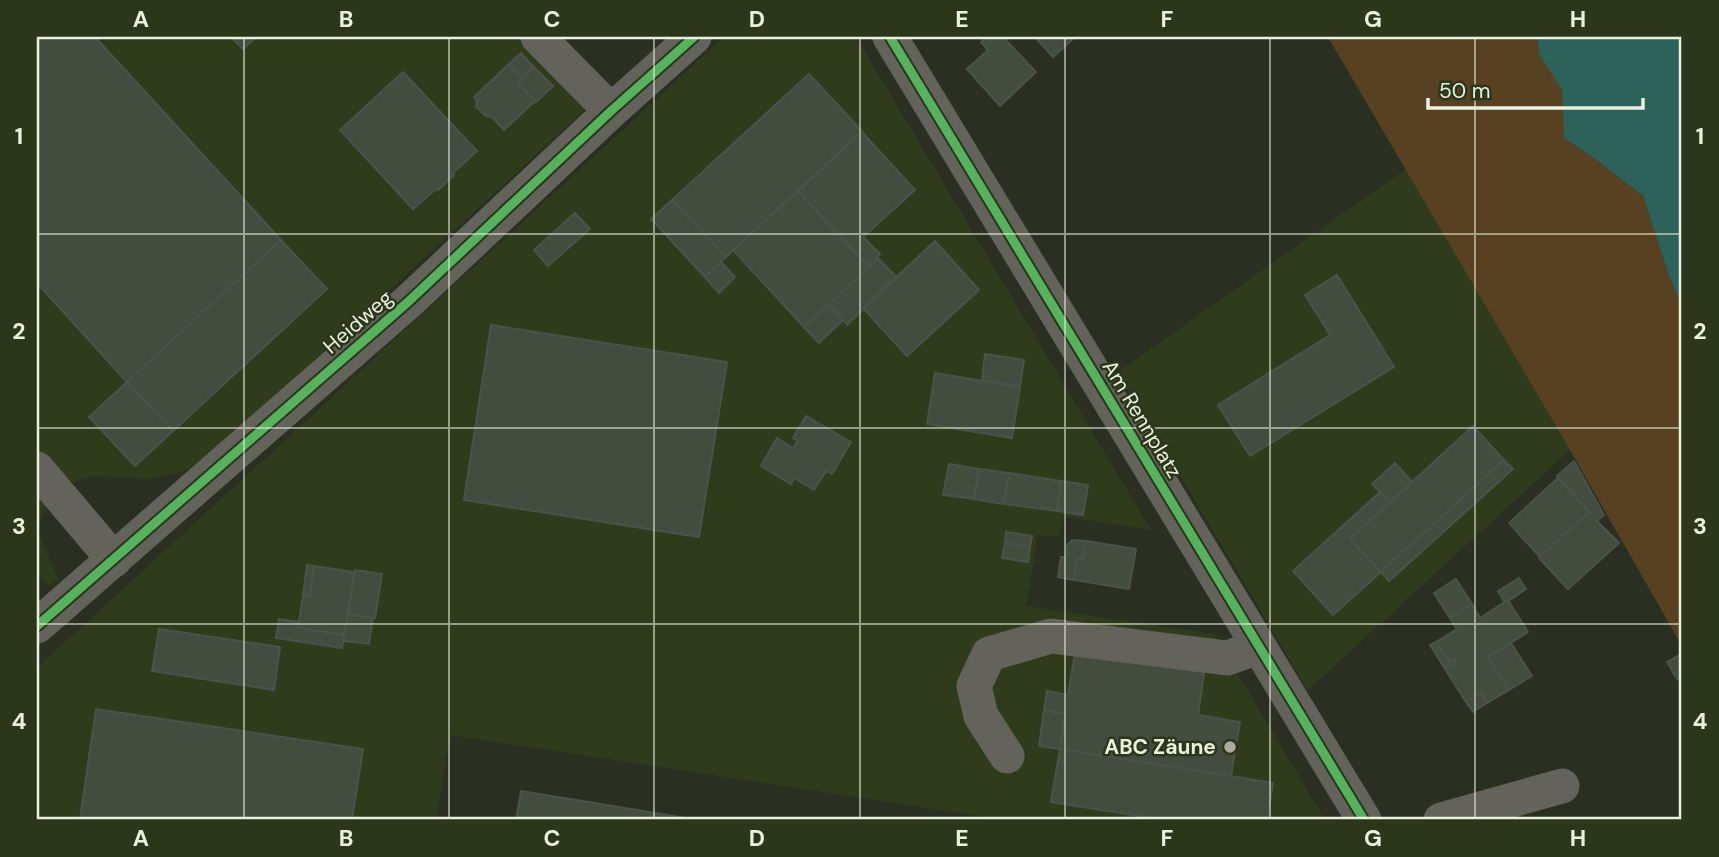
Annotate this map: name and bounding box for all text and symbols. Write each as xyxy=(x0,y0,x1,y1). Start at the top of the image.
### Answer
text: A xyxy=(133,4,149,34)
text: B xyxy=(339,4,353,34)
text: C xyxy=(544,4,560,34)
text: D xyxy=(749,4,765,34)
text: E xyxy=(955,4,969,34)
text: F xyxy=(1161,4,1174,34)
text: G xyxy=(1364,4,1382,34)
text: H xyxy=(1570,4,1586,34)
scale bar xyxy=(1428,66,1644,110)
text: 50 m xyxy=(1439,77,1490,105)
text: 1 xyxy=(15,121,23,151)
text: 1 xyxy=(1696,121,1704,151)
street label: Heidweg xyxy=(317,284,399,360)
text: 2 xyxy=(12,316,26,346)
text: 2 xyxy=(1693,316,1707,346)
street label: Am Rennplatz xyxy=(1096,355,1188,483)
text: 3 xyxy=(12,511,26,541)
text: 3 xyxy=(1693,511,1707,541)
text: 4 xyxy=(12,706,27,736)
text: 4 xyxy=(1693,706,1708,736)
place label: ABC Zäune xyxy=(1104,733,1216,761)
marker: ABC Zäune xyxy=(1222,739,1238,755)
text: A xyxy=(133,823,149,853)
text: B xyxy=(339,823,353,853)
text: C xyxy=(544,823,560,853)
text: D xyxy=(749,823,765,853)
text: E xyxy=(955,823,969,853)
text: F xyxy=(1161,823,1174,853)
text: G xyxy=(1364,823,1382,853)
text: H xyxy=(1570,823,1586,853)

